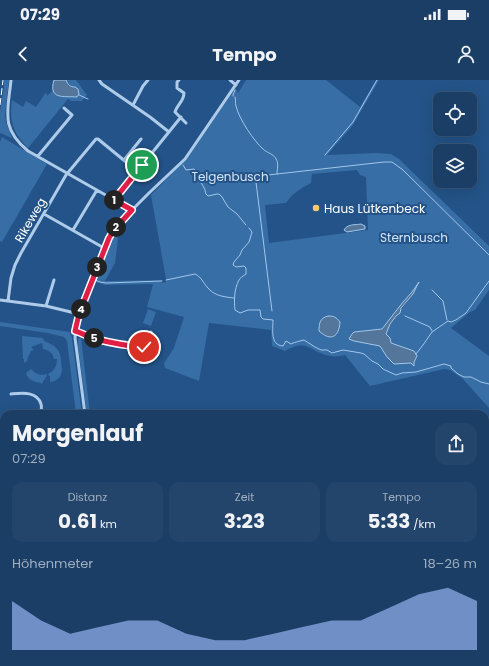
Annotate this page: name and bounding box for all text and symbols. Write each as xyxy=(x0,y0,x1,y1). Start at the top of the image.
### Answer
text: 07:29 xyxy=(20,4,60,25)
text: Tempo xyxy=(212,42,277,67)
icon: back xyxy=(12,43,34,65)
icon: person xyxy=(455,43,477,65)
map controls xyxy=(433,92,477,188)
button: locate xyxy=(433,92,477,136)
button: layers xyxy=(433,144,477,188)
pin xyxy=(125,148,159,182)
icon: arrive xyxy=(131,154,153,176)
park label: Telgenbusch xyxy=(191,168,269,185)
pin: 1 xyxy=(104,190,124,210)
text: 1 xyxy=(112,192,116,208)
street label: Rikeweg xyxy=(10,194,50,246)
place label: Haus Lütkenbeck xyxy=(324,200,426,217)
marker: Haus Lütkenbeck xyxy=(311,203,321,213)
pin: 2 xyxy=(106,217,126,237)
text: 2 xyxy=(113,219,119,235)
park label: Sternbusch xyxy=(380,229,448,246)
pin: 3 xyxy=(87,257,107,277)
text: 3 xyxy=(94,259,100,275)
pin: 4 xyxy=(71,299,91,319)
text: 4 xyxy=(77,301,85,317)
pin: 5 xyxy=(84,328,104,348)
text: 5 xyxy=(90,330,98,346)
pin xyxy=(127,330,161,364)
icon: check xyxy=(133,336,155,358)
text: Morgenlauf xyxy=(12,418,143,449)
button: share xyxy=(435,423,477,465)
text: 07:29 xyxy=(12,449,46,468)
text: Distanz xyxy=(68,489,107,505)
text: Zeit xyxy=(235,489,254,505)
text: Tempo xyxy=(382,489,421,505)
text: 0.61 xyxy=(58,507,97,535)
text: 3:23 xyxy=(224,507,265,535)
text: 5:33 xyxy=(367,507,410,535)
text: km xyxy=(97,516,117,532)
text: /km xyxy=(410,516,436,532)
text: Höhenmeter xyxy=(12,554,93,573)
text: 18–26 m xyxy=(423,554,477,573)

